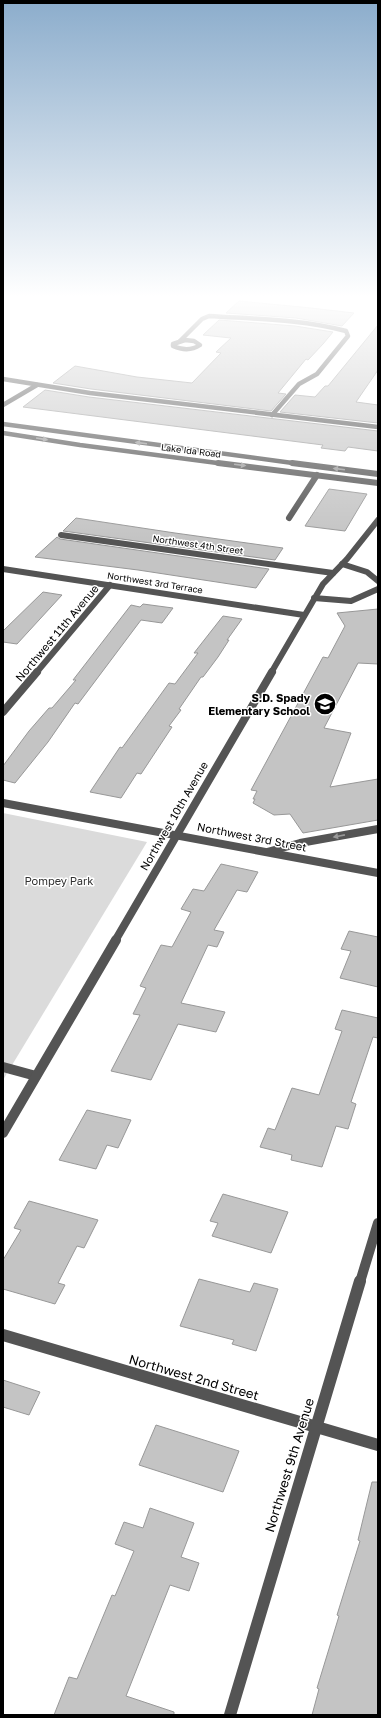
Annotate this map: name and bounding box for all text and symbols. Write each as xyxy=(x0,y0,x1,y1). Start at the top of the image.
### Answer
one-way arrow xyxy=(35,437,48,443)
one-way arrow xyxy=(135,440,147,446)
street label: Lake Ida Road xyxy=(160,441,222,460)
one-way arrow xyxy=(234,462,246,468)
one-way arrow xyxy=(333,466,345,472)
street label: Northwest 4th Street xyxy=(152,533,245,556)
street label: Northwest 3rd Terrace xyxy=(107,570,204,595)
street label: Northwest 11th Avenue xyxy=(12,582,101,684)
place label: S.D. Spady Elementary School xyxy=(208,691,310,717)
school or university icon: S.D. Spady Elementary School xyxy=(312,691,338,717)
street label: Northwest 10th Avenue xyxy=(137,759,210,873)
street label: Northwest 3rd Street xyxy=(196,820,308,854)
one-way arrow xyxy=(333,833,345,839)
park label: Pompey Park xyxy=(24,874,94,887)
street label: Northwest 2nd Street xyxy=(127,1351,261,1403)
street label: Northwest 9th Avenue xyxy=(261,1396,317,1534)

